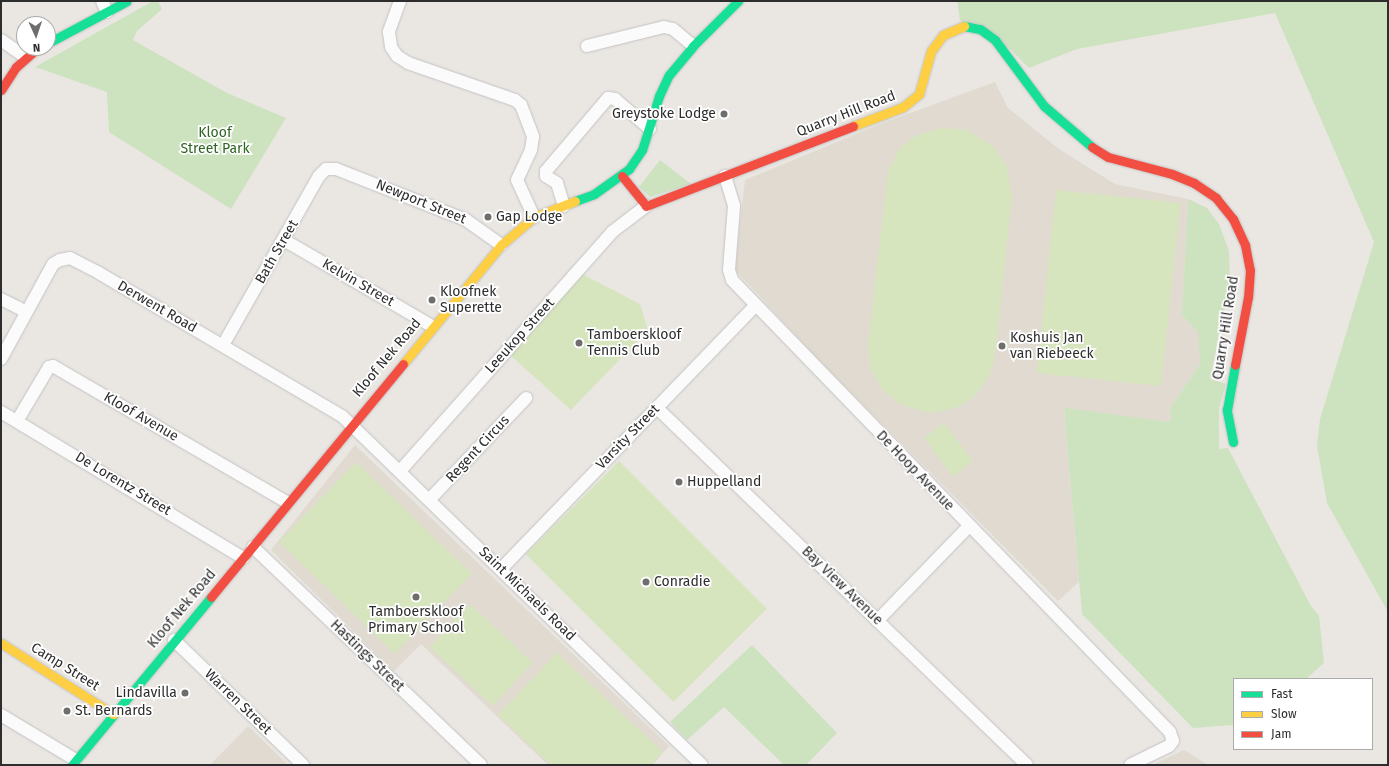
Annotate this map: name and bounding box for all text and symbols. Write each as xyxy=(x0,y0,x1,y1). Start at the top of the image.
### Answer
north arrow xyxy=(16,16,56,56)
text: N xyxy=(33,41,41,54)
street label: Quarry Hill Road xyxy=(794,87,898,141)
place label: Greystoke Lodge xyxy=(612,106,716,122)
marker: Greystoke Lodge xyxy=(719,109,729,119)
park label: Kloof Street Park xyxy=(180,125,250,158)
street label: Newport Street xyxy=(373,176,469,228)
place label: Gap Lodge xyxy=(496,209,562,225)
marker: Gap Lodge xyxy=(483,212,493,222)
street label: Bath Street xyxy=(252,217,302,287)
street label: Kelvin Street xyxy=(319,256,397,310)
street label: Quarry Hill Road xyxy=(1210,275,1242,381)
street label: Derwent Road xyxy=(114,277,200,337)
place label: Kloofnek Superette xyxy=(440,284,502,316)
marker: Kloofnek Superette xyxy=(427,295,437,305)
street label: Leeukop Street xyxy=(482,295,558,377)
street label: Kloof Nek Road xyxy=(349,315,425,401)
place label: Tamboerskloof Tennis Club xyxy=(587,327,681,360)
place label: Koshuis Jan van Riebeeck xyxy=(1010,330,1094,362)
marker: Tamboerskloof Tennis Club xyxy=(574,338,584,348)
marker: Koshuis Jan van Riebeeck xyxy=(997,341,1007,351)
street label: Kloof Avenue xyxy=(101,389,181,445)
street label: Varsity Street xyxy=(593,401,663,473)
street label: Regent Circus xyxy=(443,412,513,486)
street label: De Hoop Avenue xyxy=(873,428,957,514)
street label: De Lorentz Street xyxy=(72,449,174,519)
place label: Huppelland xyxy=(687,474,761,490)
marker: Huppelland xyxy=(674,477,684,487)
street label: Bay View Avenue xyxy=(798,543,886,629)
street label: Saint Michaels Road xyxy=(475,544,579,644)
street label: Kloof Nek Road xyxy=(144,566,220,652)
place label: Conradie xyxy=(654,574,710,590)
marker: Conradie xyxy=(641,577,651,587)
marker: Tamboerskloof Primary School xyxy=(411,592,421,602)
place label: Tamboerskloof Primary School xyxy=(368,604,464,636)
street label: Hastings Street xyxy=(327,617,407,695)
street label: Camp Street xyxy=(28,639,102,695)
street label: Warren Street xyxy=(201,666,275,738)
legend xyxy=(1233,678,1373,750)
place label: Lindavilla xyxy=(116,685,177,701)
text: Fast xyxy=(1271,687,1293,701)
marker: Lindavilla xyxy=(180,688,190,698)
place label: St. Bernards xyxy=(75,703,152,719)
marker: St. Bernards xyxy=(62,706,72,716)
text: Slow xyxy=(1271,707,1297,721)
text: Jam xyxy=(1271,727,1291,741)

